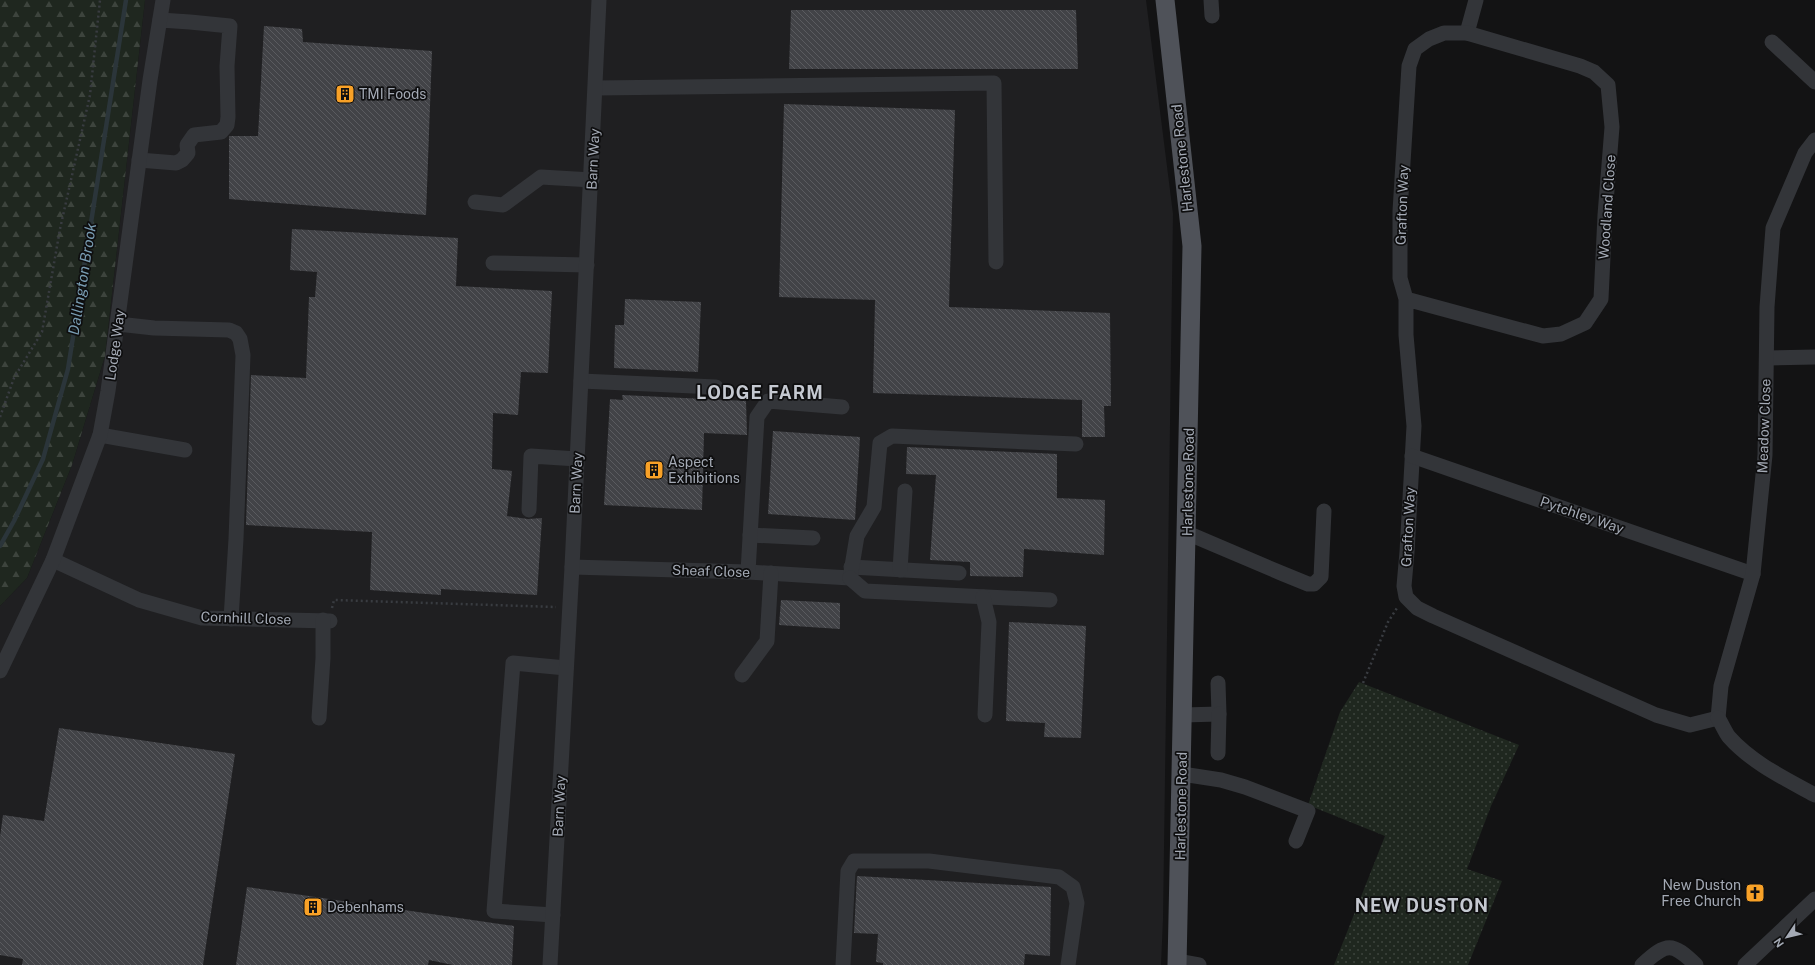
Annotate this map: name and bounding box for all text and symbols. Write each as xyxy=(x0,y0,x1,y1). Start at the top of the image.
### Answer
building icon: TMI Foods xyxy=(334,83,356,105)
place label: TMI Foods xyxy=(359,86,426,102)
street label: Harlestone Road xyxy=(1168,103,1196,213)
street label: Barn Way xyxy=(583,127,603,190)
street label: Woodland Close xyxy=(1595,154,1619,260)
street label: Grafton Way xyxy=(1393,164,1411,245)
water label: Dallington Brook xyxy=(65,221,99,336)
street label: Lodge Way xyxy=(102,308,128,381)
street label: Meadow Close xyxy=(1754,378,1774,474)
district label: LODGE FARM xyxy=(696,382,824,403)
street label: Harlestone Road xyxy=(1179,428,1197,536)
street label: Barn Way xyxy=(566,451,586,514)
place label: Aspect Exhibitions xyxy=(668,454,740,486)
building icon: Aspect Exhibitions xyxy=(643,459,665,481)
street label: Grafton Way xyxy=(1398,486,1418,567)
street label: Pytchley Way xyxy=(1538,493,1626,537)
street label: Sheaf Close xyxy=(672,562,750,580)
street label: Cornhill Close xyxy=(200,608,292,628)
street label: Harlestone Road xyxy=(1172,752,1190,860)
street label: Barn Way xyxy=(549,774,569,837)
place label: New Duston Free Church xyxy=(1661,877,1741,909)
church icon: New Duston Free Church xyxy=(1744,882,1766,904)
district label: NEW DUSTON xyxy=(1355,895,1489,916)
building icon: Debenhams xyxy=(302,896,324,918)
place label: Debenhams xyxy=(327,899,404,915)
north arrow xyxy=(1767,917,1807,957)
text: N xyxy=(1771,936,1786,950)

